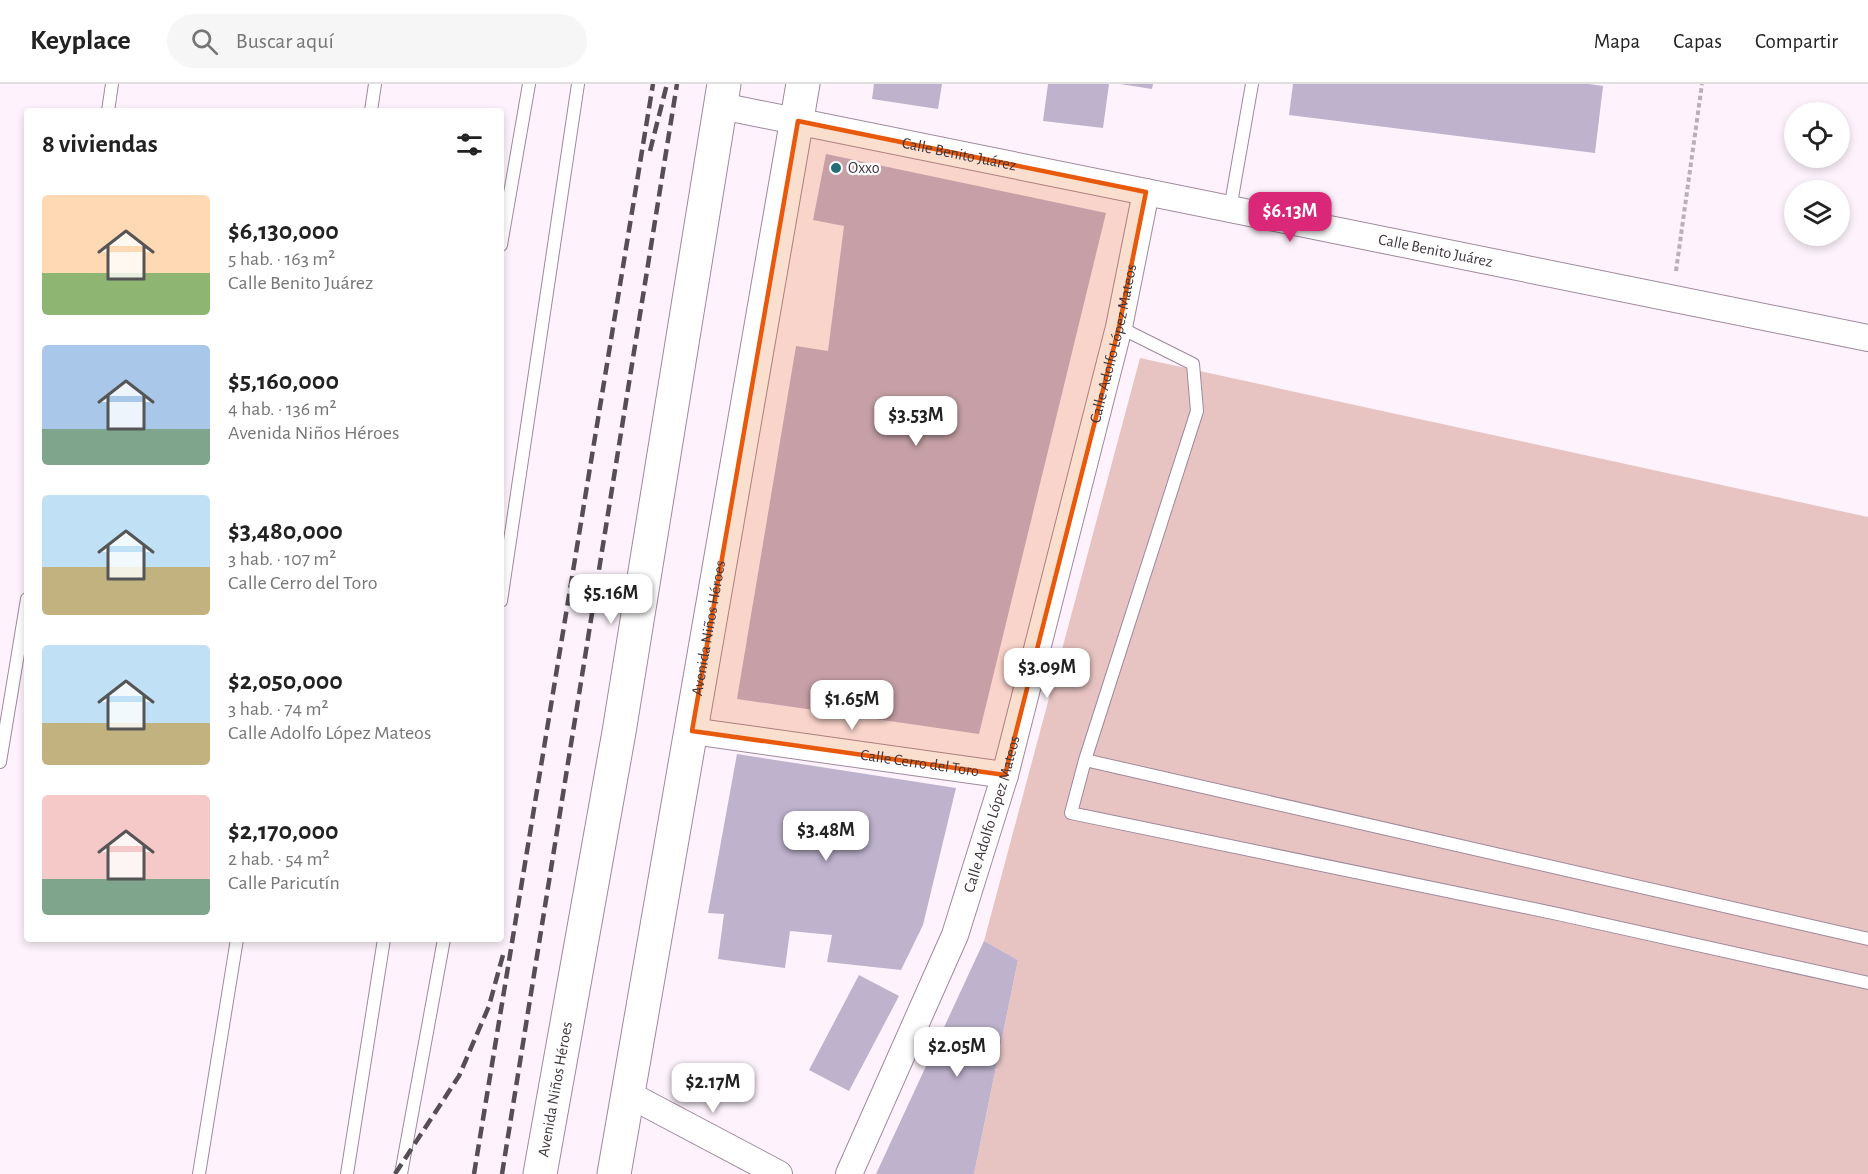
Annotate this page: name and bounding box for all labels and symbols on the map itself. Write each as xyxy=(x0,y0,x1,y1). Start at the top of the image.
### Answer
street label: Calle Benito Juárez xyxy=(901,135,1018,174)
place label: Oxxo xyxy=(848,160,880,176)
marker: Oxxo xyxy=(829,161,843,175)
pin: $6.13M xyxy=(1241,192,1339,243)
street label: Calle Benito Juárez xyxy=(1377,231,1495,270)
street label: Calle Adolfo López Mateos xyxy=(1087,263,1139,425)
pin: $3.53M xyxy=(867,396,965,447)
street label: Avenida Niños Héroes xyxy=(689,559,728,697)
pin: $5.16M xyxy=(562,574,660,625)
pin: $3.09M xyxy=(998,648,1096,699)
pin: $1.65M xyxy=(803,680,901,731)
street label: Calle Adolfo López Mateos xyxy=(961,734,1023,894)
street label: Calle Cerro del Toro xyxy=(859,747,980,779)
pin: $3.48M xyxy=(777,811,875,862)
street label: Avenida Niños Héroes xyxy=(535,1020,575,1158)
pin: $2.05M xyxy=(908,1027,1006,1078)
pin: $2.17M xyxy=(664,1063,762,1114)

